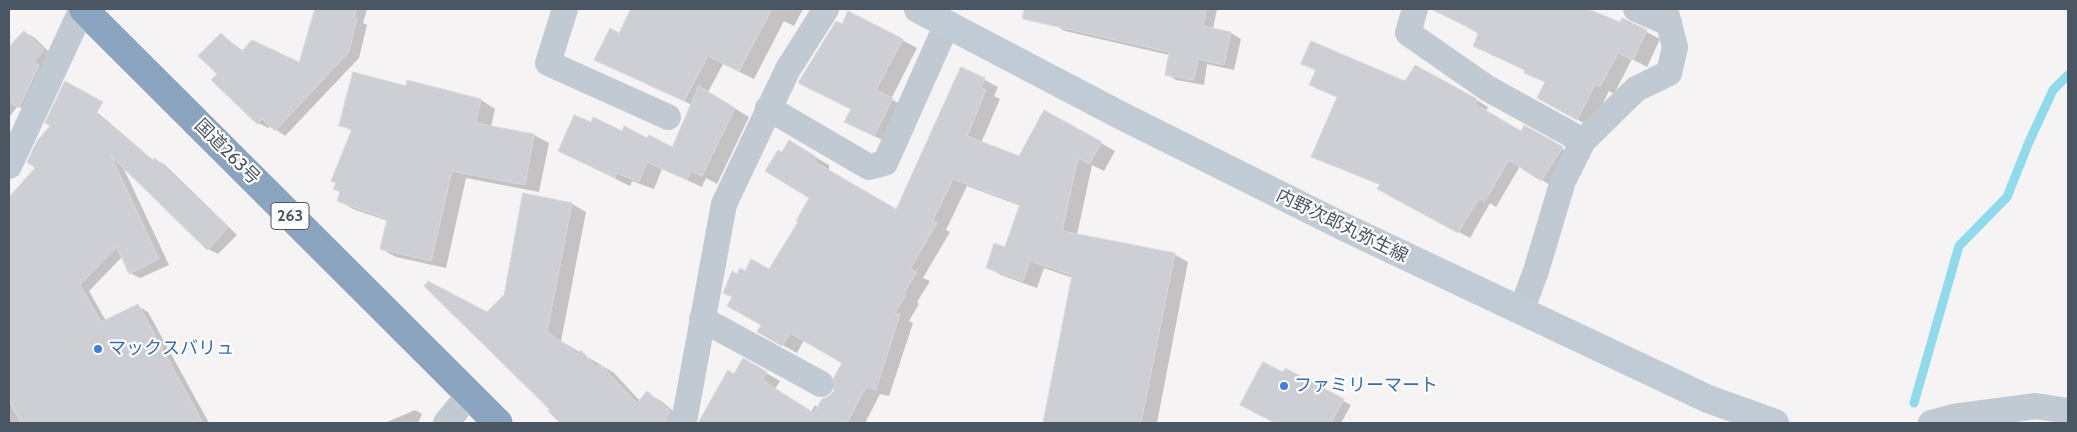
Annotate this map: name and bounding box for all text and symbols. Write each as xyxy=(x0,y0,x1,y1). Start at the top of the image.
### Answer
street label: 国道263号 xyxy=(190,115,264,189)
street label: 内野次郎丸弥生線 xyxy=(1273,185,1411,267)
road number: 263 xyxy=(271,202,309,230)
place label: マックスバリュ xyxy=(108,338,234,360)
marker: マックスバリュ xyxy=(92,343,104,355)
place label: ファミリーマート xyxy=(1294,375,1438,397)
marker: ファミリーマート xyxy=(1278,380,1290,392)

